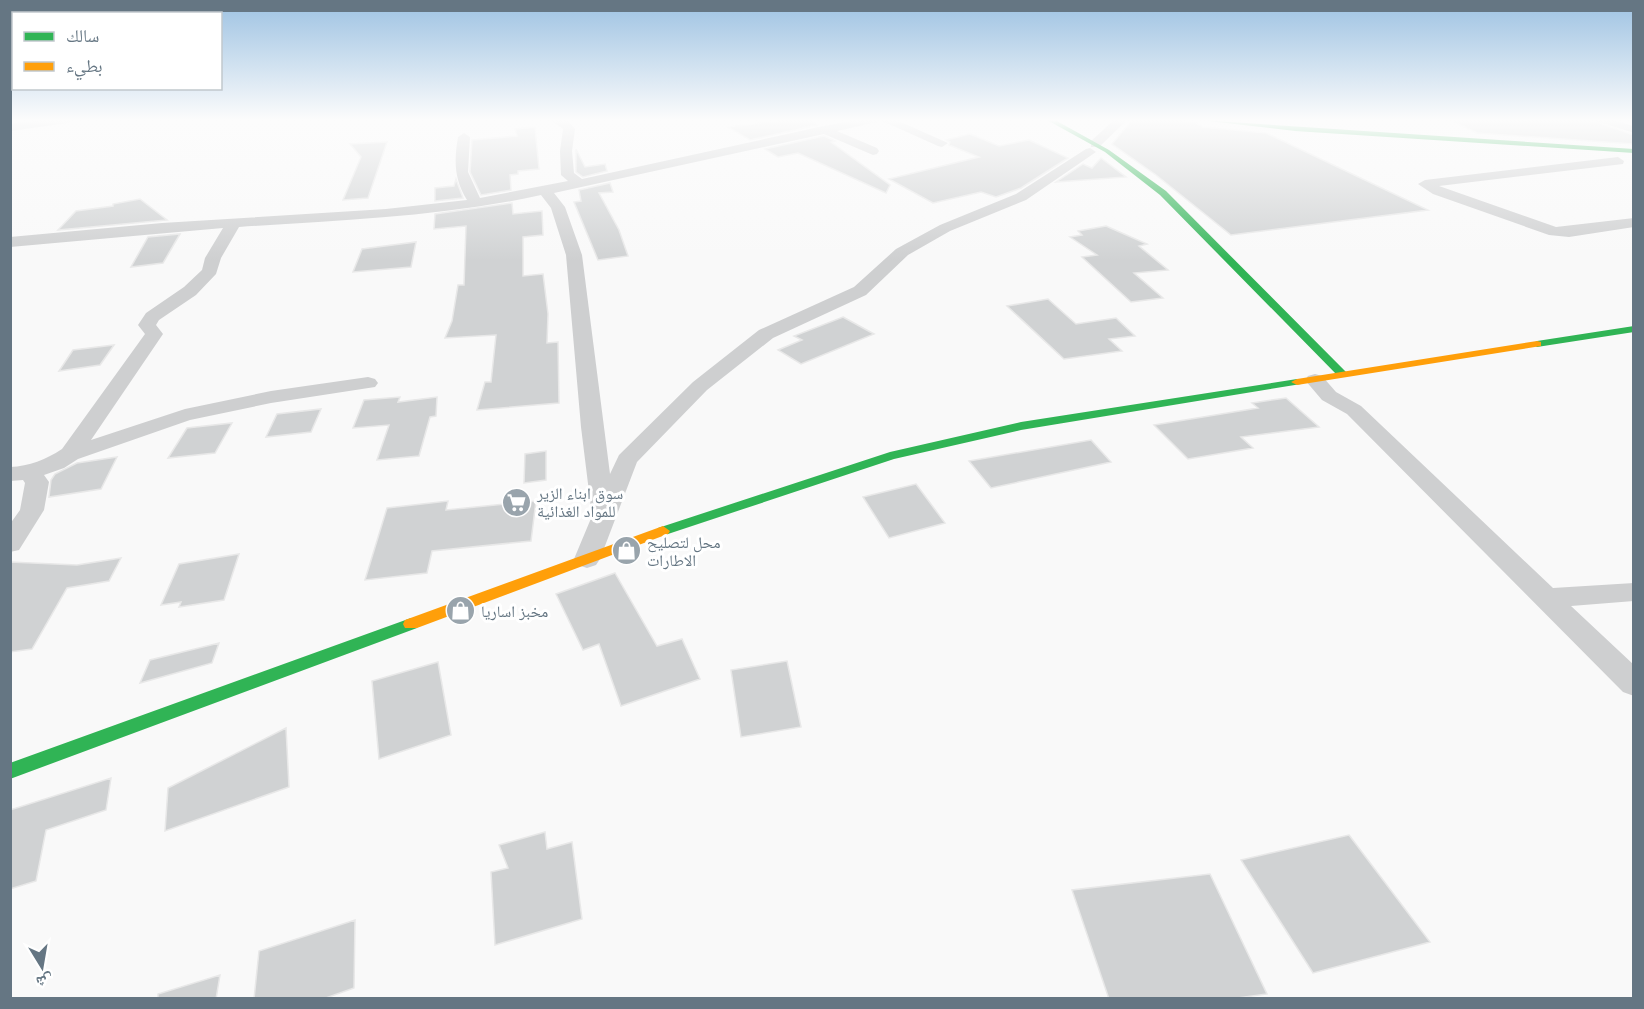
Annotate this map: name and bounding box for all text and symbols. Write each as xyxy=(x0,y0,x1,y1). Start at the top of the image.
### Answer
legend xyxy=(12,12,222,90)
text: سالك xyxy=(66,23,99,47)
text: بطيء xyxy=(66,53,103,81)
place label: سوق ابناء الزير للمواد الغذائية xyxy=(536,482,623,522)
supermarket icon: سوق ابناء الزير للمواد الغذائية xyxy=(500,486,532,518)
place label: محل لتصليح الاطارات xyxy=(647,531,721,571)
shop icon: محل لتصليح الاطارات xyxy=(610,535,642,567)
shop icon: مخبز اساريا xyxy=(444,595,476,627)
place label: مخبز اساريا xyxy=(481,600,548,622)
north arrow xyxy=(12,937,72,997)
text: ش xyxy=(34,969,55,994)

